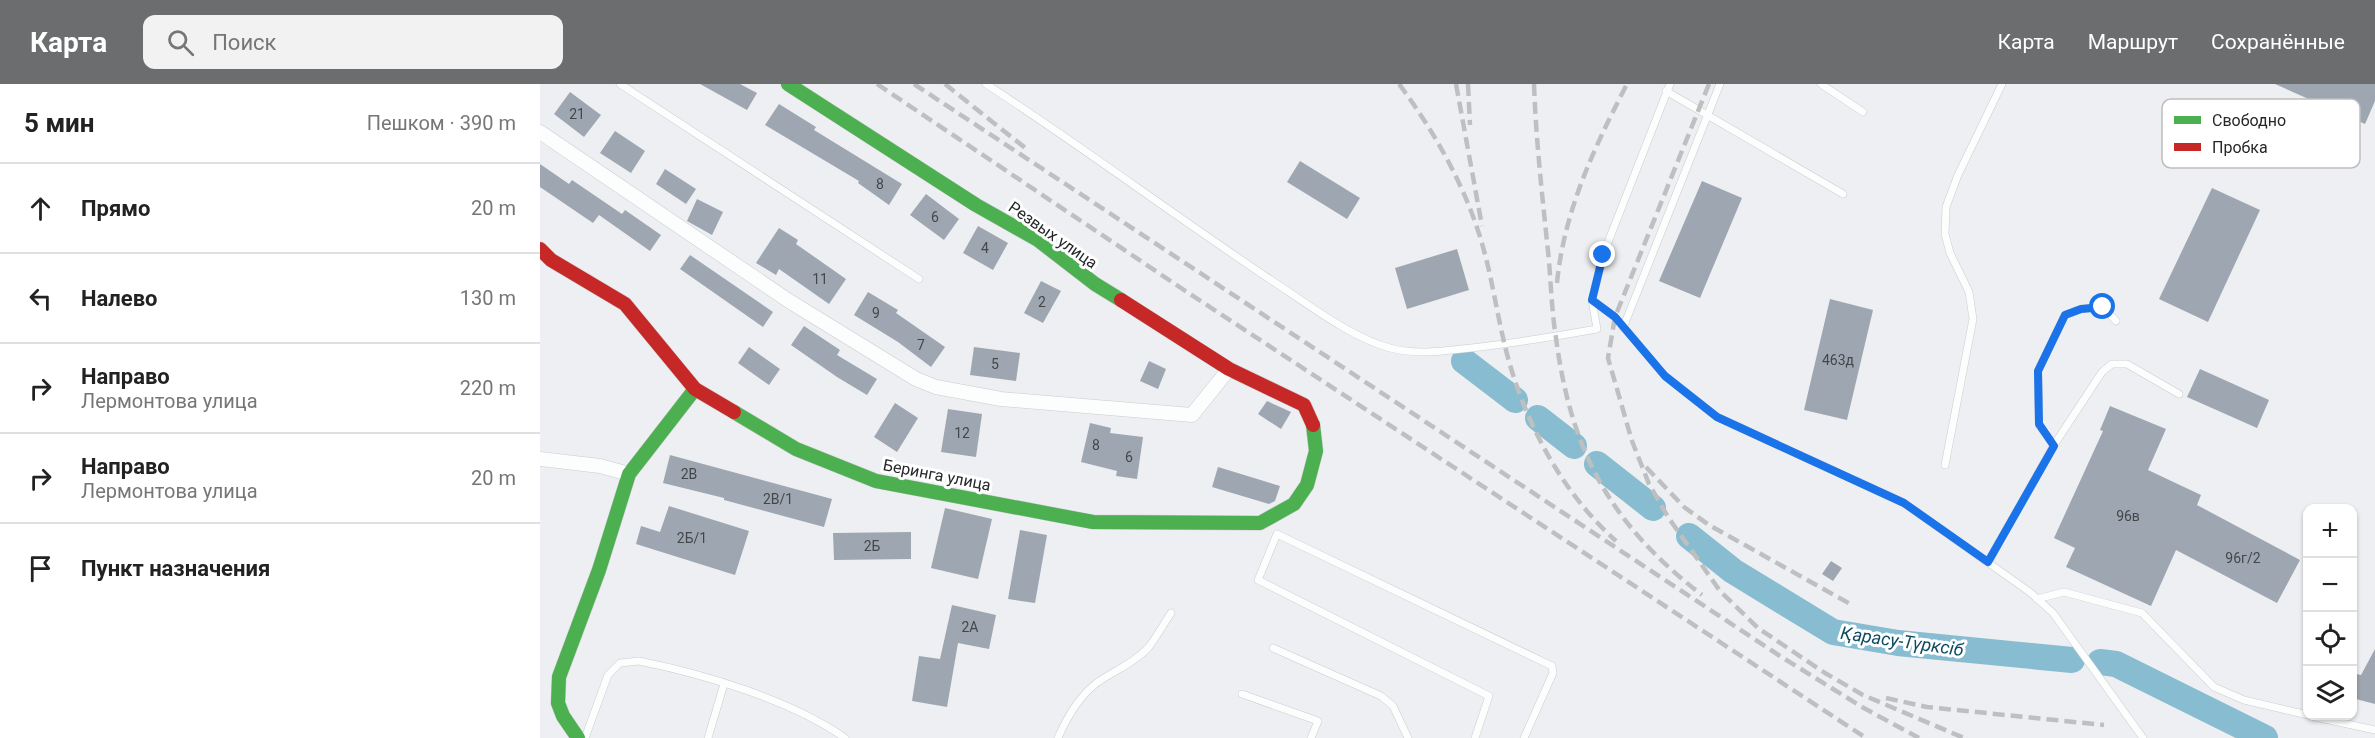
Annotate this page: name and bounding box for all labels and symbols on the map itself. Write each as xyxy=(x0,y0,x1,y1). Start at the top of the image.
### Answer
legend xyxy=(2162,99,2360,168)
house number: 21 xyxy=(569,106,585,122)
text: Свободно xyxy=(2212,111,2286,130)
text: Пробка xyxy=(2212,138,2268,157)
house number: 8 xyxy=(876,176,884,192)
street label: Резвых улица xyxy=(1005,197,1101,273)
house number: 6 xyxy=(931,209,939,225)
house number: 4 xyxy=(981,240,989,256)
route end xyxy=(1589,241,1615,267)
house number: 11 xyxy=(812,271,828,287)
route start xyxy=(2089,293,2115,319)
house number: 2 xyxy=(1038,294,1046,310)
house number: 9 xyxy=(872,305,880,321)
house number: 7 xyxy=(917,337,925,353)
house number: 463д xyxy=(1822,352,1855,368)
house number: 5 xyxy=(991,356,999,372)
house number: 12 xyxy=(954,425,970,441)
house number: 8 xyxy=(1092,437,1100,453)
house number: 6 xyxy=(1125,449,1133,465)
street label: Беринга улица xyxy=(882,455,992,495)
house number: 2В xyxy=(681,466,697,482)
house number: 2В/1 xyxy=(763,491,793,507)
house number: 96в xyxy=(2116,508,2140,524)
house number: 2Б/1 xyxy=(677,530,707,546)
house number: 2Б xyxy=(864,538,881,554)
house number: 96г/2 xyxy=(2225,550,2261,566)
house number: 2А xyxy=(961,619,979,635)
water label: Қарасу-Түрксіб xyxy=(1839,622,1965,660)

